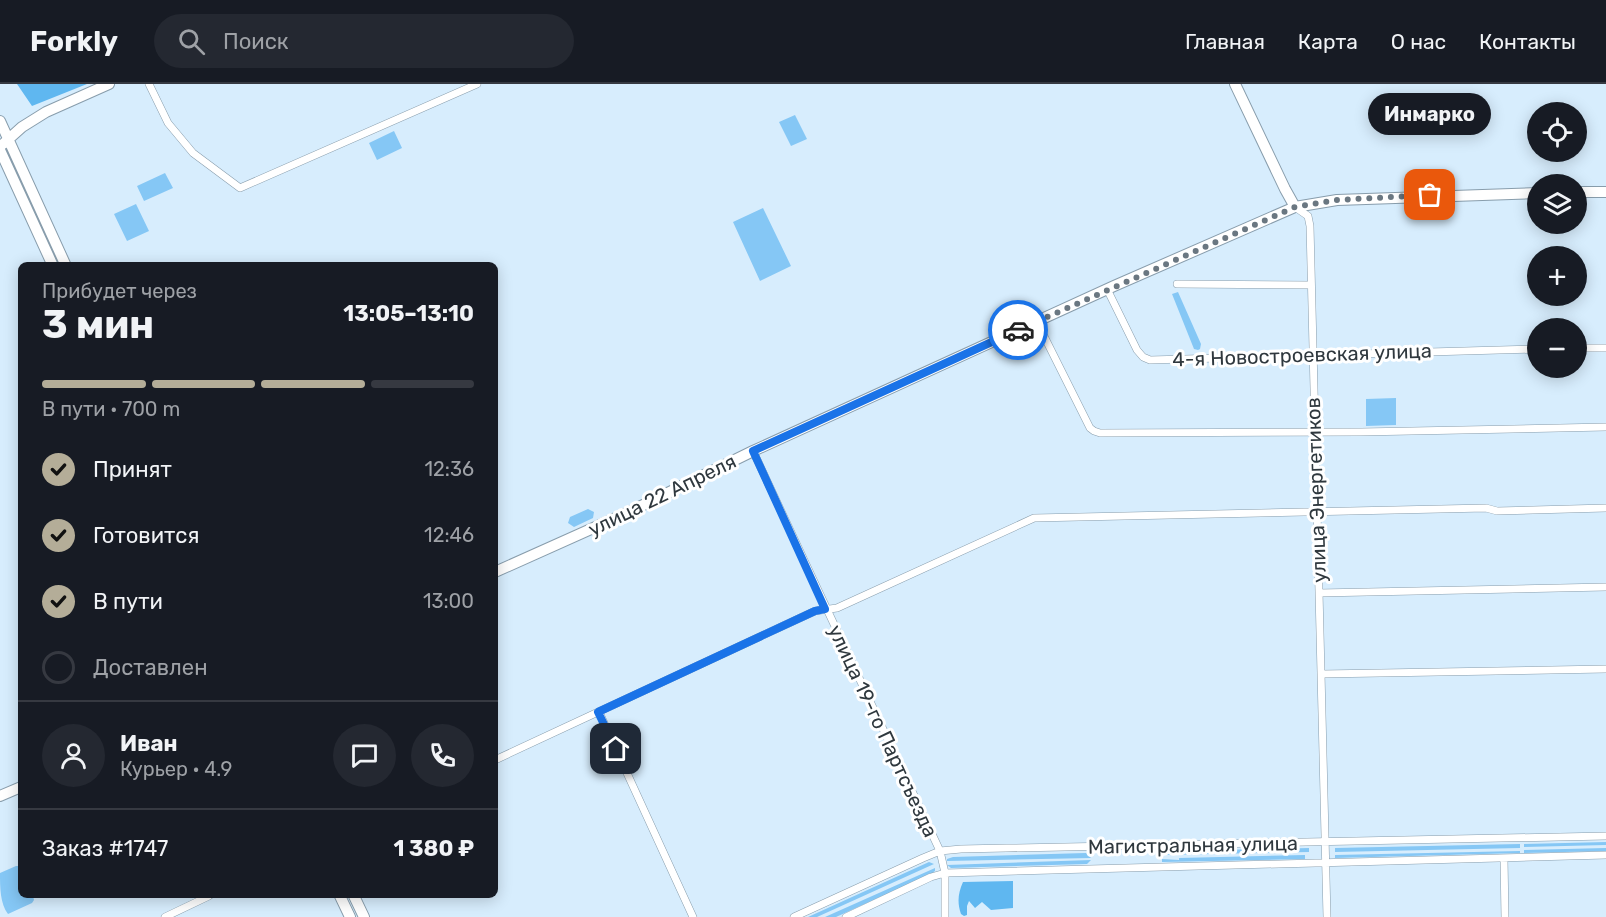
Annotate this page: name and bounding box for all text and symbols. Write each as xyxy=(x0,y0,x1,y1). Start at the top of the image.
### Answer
search box xyxy=(154,14,574,68)
text: Forkly xyxy=(30,25,118,58)
icon: search xyxy=(175,25,208,58)
text: Поиск xyxy=(223,28,289,55)
text: Главная xyxy=(1185,29,1265,54)
text: Карта xyxy=(1298,29,1358,54)
text: О нас xyxy=(1391,29,1446,54)
text: Контакты xyxy=(1479,29,1576,54)
callout: Инмарко xyxy=(1368,93,1492,135)
text: Инмарко xyxy=(1384,102,1475,126)
map controls xyxy=(1527,102,1587,378)
button: locate xyxy=(1527,102,1587,162)
pin xyxy=(1404,169,1455,220)
button: layers xyxy=(1527,174,1587,234)
icon: bag xyxy=(1413,178,1446,211)
button: + xyxy=(1527,246,1587,306)
text: Прибудет через xyxy=(42,279,197,303)
text: 13:05–13:10 xyxy=(343,300,474,327)
courier xyxy=(988,300,1048,360)
text: 3 мин xyxy=(42,302,154,348)
icon: car xyxy=(1002,314,1035,347)
button: − xyxy=(1527,318,1587,378)
street label: 4-я Новостроевская улица xyxy=(1172,338,1432,372)
text: В пути · 700 m xyxy=(42,397,180,421)
street label: улица Энергетиков xyxy=(1301,397,1331,583)
street label: улица 22 Апреля xyxy=(584,449,740,541)
icon: check xyxy=(42,453,75,486)
text: Принят xyxy=(93,456,172,483)
text: 12:36 xyxy=(425,457,474,481)
icon: check xyxy=(42,519,75,552)
text: Готовится xyxy=(93,522,199,549)
text: 12:46 xyxy=(424,523,474,547)
icon: check xyxy=(42,585,75,618)
text: В пути xyxy=(93,588,163,615)
text: 13:00 xyxy=(423,589,474,613)
street label: улица 19-го Партсъезда xyxy=(823,621,943,841)
text: Доставлен xyxy=(93,654,208,681)
pin xyxy=(590,723,641,774)
button: person xyxy=(42,724,105,787)
button: chat xyxy=(333,724,396,787)
button: phone xyxy=(411,724,474,787)
text: Иван xyxy=(120,730,178,757)
icon: home xyxy=(599,732,632,765)
text: Курьер · 4.9 xyxy=(120,757,232,781)
street label: Магистральная улица xyxy=(1088,831,1298,859)
text: Заказ #1747 xyxy=(42,835,168,862)
text: 1 380 ₽ xyxy=(393,835,474,862)

